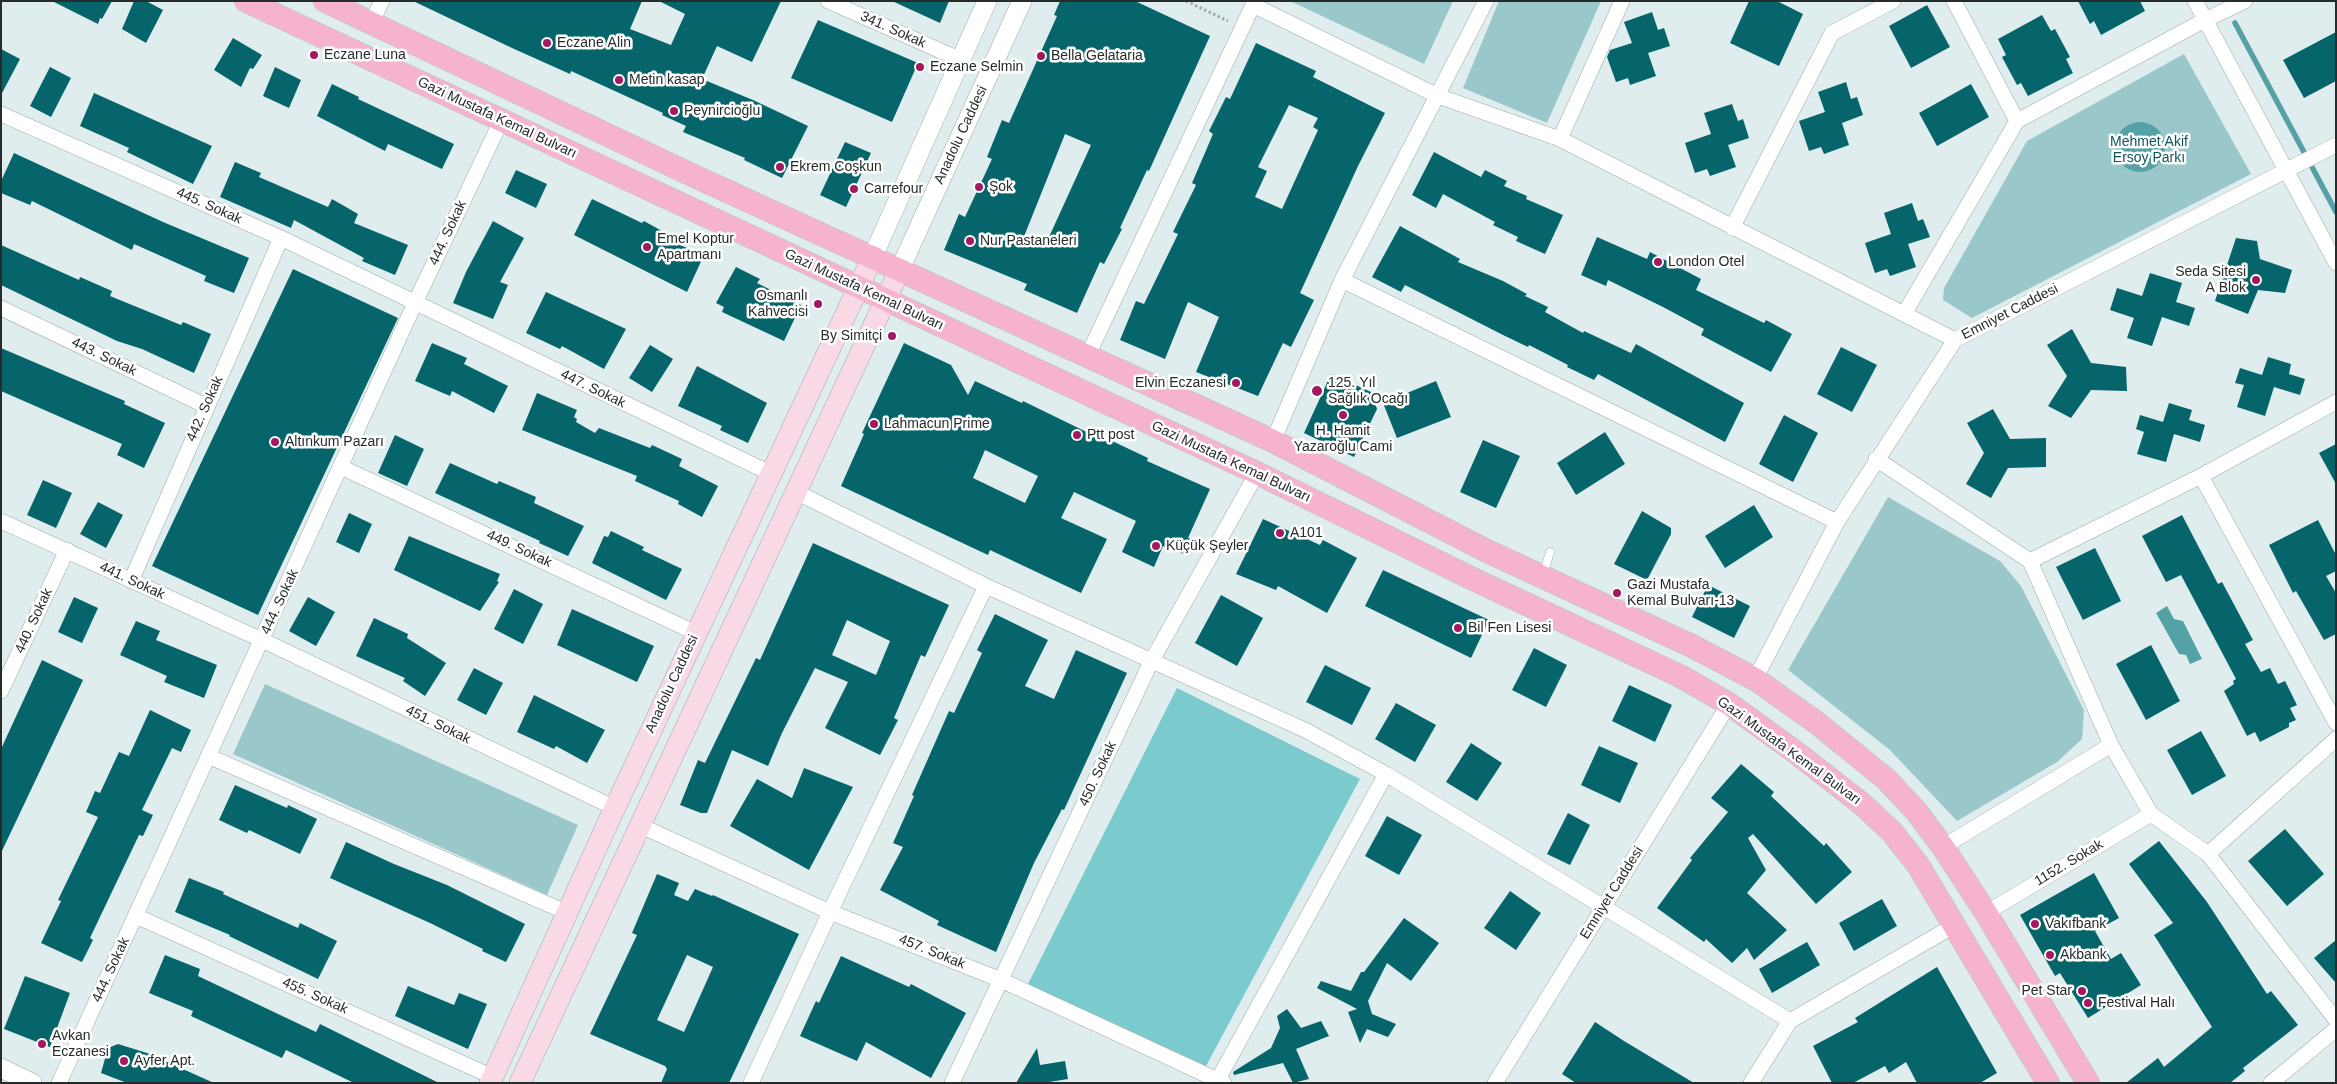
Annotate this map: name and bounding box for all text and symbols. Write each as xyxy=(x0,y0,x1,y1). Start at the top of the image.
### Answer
street label: 341. Sokak xyxy=(858,8,928,52)
place label: Eczane Alin xyxy=(557,35,631,51)
marker: Eczane Alin xyxy=(541,37,553,49)
place label: Eczane Luna xyxy=(324,47,406,63)
place label: Bella Gelataria xyxy=(1051,48,1143,64)
marker: Eczane Luna xyxy=(308,49,320,61)
marker: Bella Gelataria xyxy=(1035,50,1047,62)
place label: Eczane Selmin xyxy=(930,59,1023,75)
marker: Eczane Selmin xyxy=(914,61,926,73)
place label: Metin kasap xyxy=(629,72,704,88)
street label: Gazi Mustafa Kemal Bulvarı xyxy=(415,74,579,162)
marker: Metin kasap xyxy=(613,74,625,86)
street label: Anadolu Caddesi xyxy=(931,83,991,187)
place label: Peynircioğlu xyxy=(684,103,760,119)
marker: Peynircioğlu xyxy=(668,105,680,117)
park label: Mehmet Akif Ersoy Parkı xyxy=(2110,134,2188,166)
place label: Ekrem Coşkun xyxy=(790,159,882,175)
marker: Ekrem Coşkun xyxy=(774,161,786,173)
place label: Şok xyxy=(989,179,1013,195)
place label: Carrefour xyxy=(864,181,923,197)
marker: Şok xyxy=(973,181,985,193)
marker: Carrefour xyxy=(848,183,860,195)
street label: 445. Sokak xyxy=(174,184,244,228)
street label: 444. Sokak xyxy=(426,198,470,268)
place label: Emel Koptur Apartmanı xyxy=(657,231,734,264)
place label: Nur Pastaneleri xyxy=(980,233,1076,249)
marker: Nur Pastaneleri xyxy=(964,235,976,247)
marker: Emel Koptur Apartmanı xyxy=(641,241,653,253)
street label: Gazi Mustafa Kemal Bulvarı xyxy=(782,246,946,334)
place label: London Otel xyxy=(1668,254,1744,270)
marker: London Otel xyxy=(1652,256,1664,268)
place label: Seda Sitesi A Blok xyxy=(2175,264,2246,296)
marker: Seda Sitesi A Blok xyxy=(2250,274,2262,286)
street label: Emniyet Caddesi xyxy=(1959,280,2061,344)
place label: Osmanlı Kahvecisi xyxy=(748,288,808,321)
marker: Osmanlı Kahvecisi xyxy=(812,298,824,310)
place label: By Simitçi xyxy=(821,328,882,344)
marker: By Simitçi xyxy=(886,330,898,342)
street label: 443. Sokak xyxy=(69,334,139,380)
street label: 447. Sokak xyxy=(558,366,628,412)
street label: 442. Sokak xyxy=(183,374,227,444)
place label: Elvin Eczanesi xyxy=(1135,375,1226,391)
place label: 125. Yıl Sağlık Ocağı xyxy=(1328,375,1408,408)
marker: Elvin Eczanesi xyxy=(1230,377,1242,389)
marker: 125. Yıl Sağlık Ocağı xyxy=(1310,384,1324,398)
marker: H. Hamit Yazaroğlu Cami xyxy=(1337,409,1349,421)
place label: Lahmacun Prime xyxy=(884,416,990,432)
marker: Lahmacun Prime xyxy=(868,418,880,430)
street label: Gazi Mustafa Kemal Bulvarı xyxy=(1149,418,1313,506)
place label: H. Hamit Yazaroğlu Cami xyxy=(1294,423,1392,456)
place label: Ptt post xyxy=(1087,427,1134,443)
marker: Ptt post xyxy=(1071,429,1083,441)
place label: Altınkum Pazarı xyxy=(285,434,384,450)
marker: Altınkum Pazarı xyxy=(269,436,281,448)
place label: A101 xyxy=(1290,525,1323,541)
street label: 449. Sokak xyxy=(484,527,554,571)
marker: A101 xyxy=(1274,527,1286,539)
place label: Küçük Şeyler xyxy=(1166,538,1248,554)
marker: Küçük Şeyler xyxy=(1150,540,1162,552)
street label: 441. Sokak xyxy=(97,559,167,603)
street label: 444. Sokak xyxy=(258,567,302,637)
place label: Gazi Mustafa Kemal Bulvarı-13 xyxy=(1627,577,1734,610)
street label: 440. Sokak xyxy=(12,586,56,656)
marker: Gazi Mustafa Kemal Bulvarı-13 xyxy=(1611,587,1623,599)
place label: Bil Fen Lisesi xyxy=(1468,620,1551,636)
marker: Bil Fen Lisesi xyxy=(1452,622,1464,634)
street label: Anadolu Caddesi xyxy=(642,632,702,736)
street label: Gazi Mustafa Kemal Bulvarı xyxy=(1714,693,1864,809)
street label: 451. Sokak xyxy=(403,702,473,748)
street label: 450. Sokak xyxy=(1076,739,1120,809)
street label: 1152. Sokak xyxy=(2032,836,2106,890)
street label: Emniyet Caddesi xyxy=(1577,844,1647,942)
place label: Vakıfbank xyxy=(2045,916,2106,932)
marker: Vakıfbank xyxy=(2029,918,2041,930)
street label: 457. Sokak xyxy=(896,931,968,973)
street label: 444. Sokak xyxy=(89,935,133,1005)
place label: Akbank xyxy=(2060,947,2107,963)
marker: Akbank xyxy=(2044,949,2056,961)
street label: 455. Sokak xyxy=(280,974,350,1018)
place label: Pet Star xyxy=(2021,983,2072,999)
marker: Pet Star xyxy=(2076,985,2088,997)
place label: Festival Halı xyxy=(2098,995,2175,1011)
marker: Festival Halı xyxy=(2082,997,2094,1009)
place label: Avkan Eczanesi xyxy=(52,1028,109,1060)
marker: Avkan Eczanesi xyxy=(36,1038,48,1050)
place label: Ayfer Apt. xyxy=(134,1053,195,1069)
marker: Ayfer Apt. xyxy=(118,1055,130,1067)

